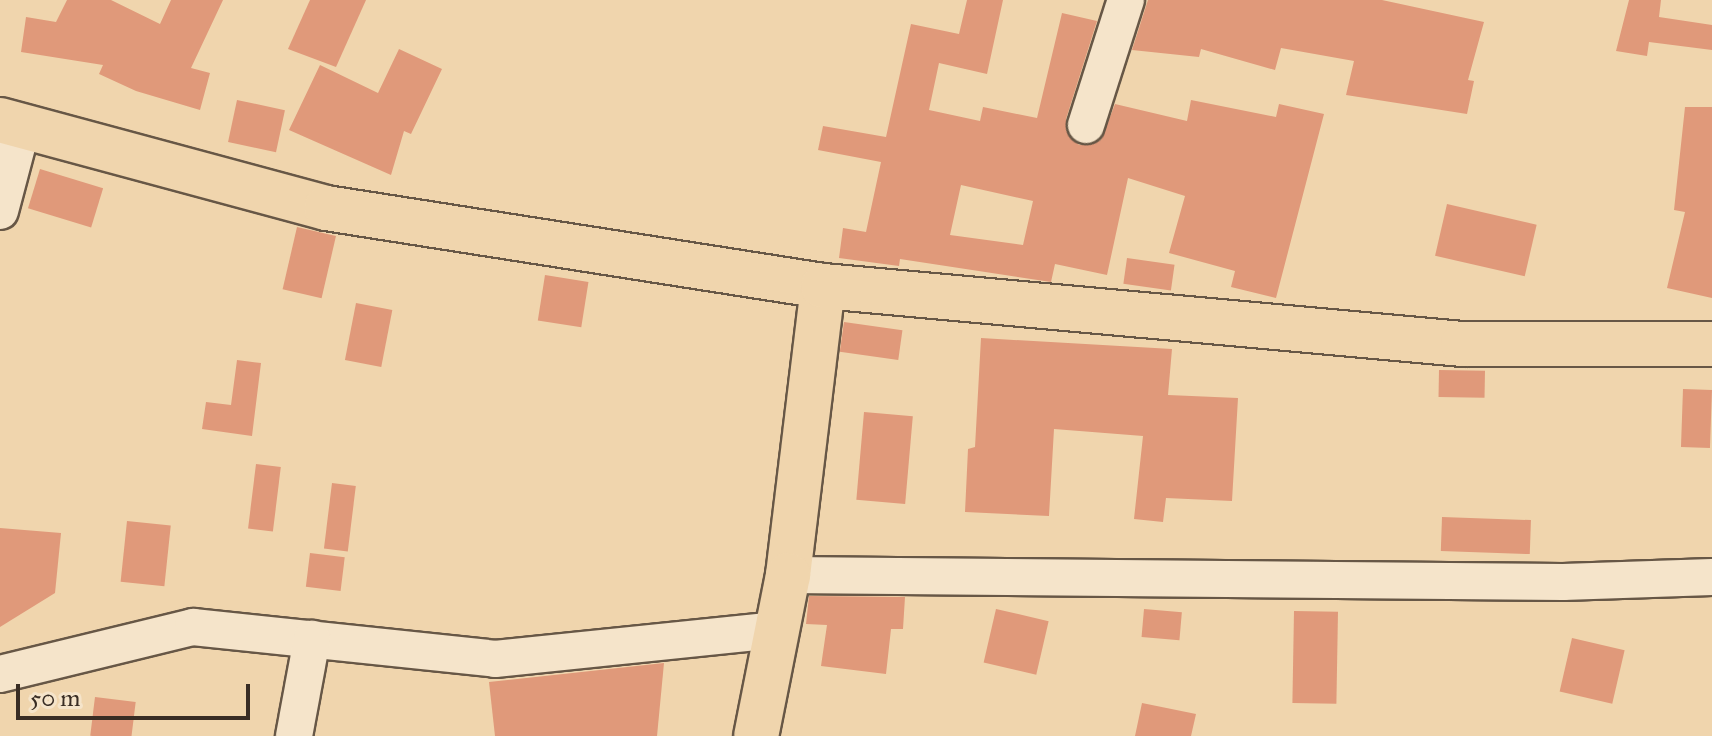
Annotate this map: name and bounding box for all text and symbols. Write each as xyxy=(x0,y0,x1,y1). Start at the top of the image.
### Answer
scale bar xyxy=(20,668,254,718)
text: 50 m xyxy=(30,683,80,713)

